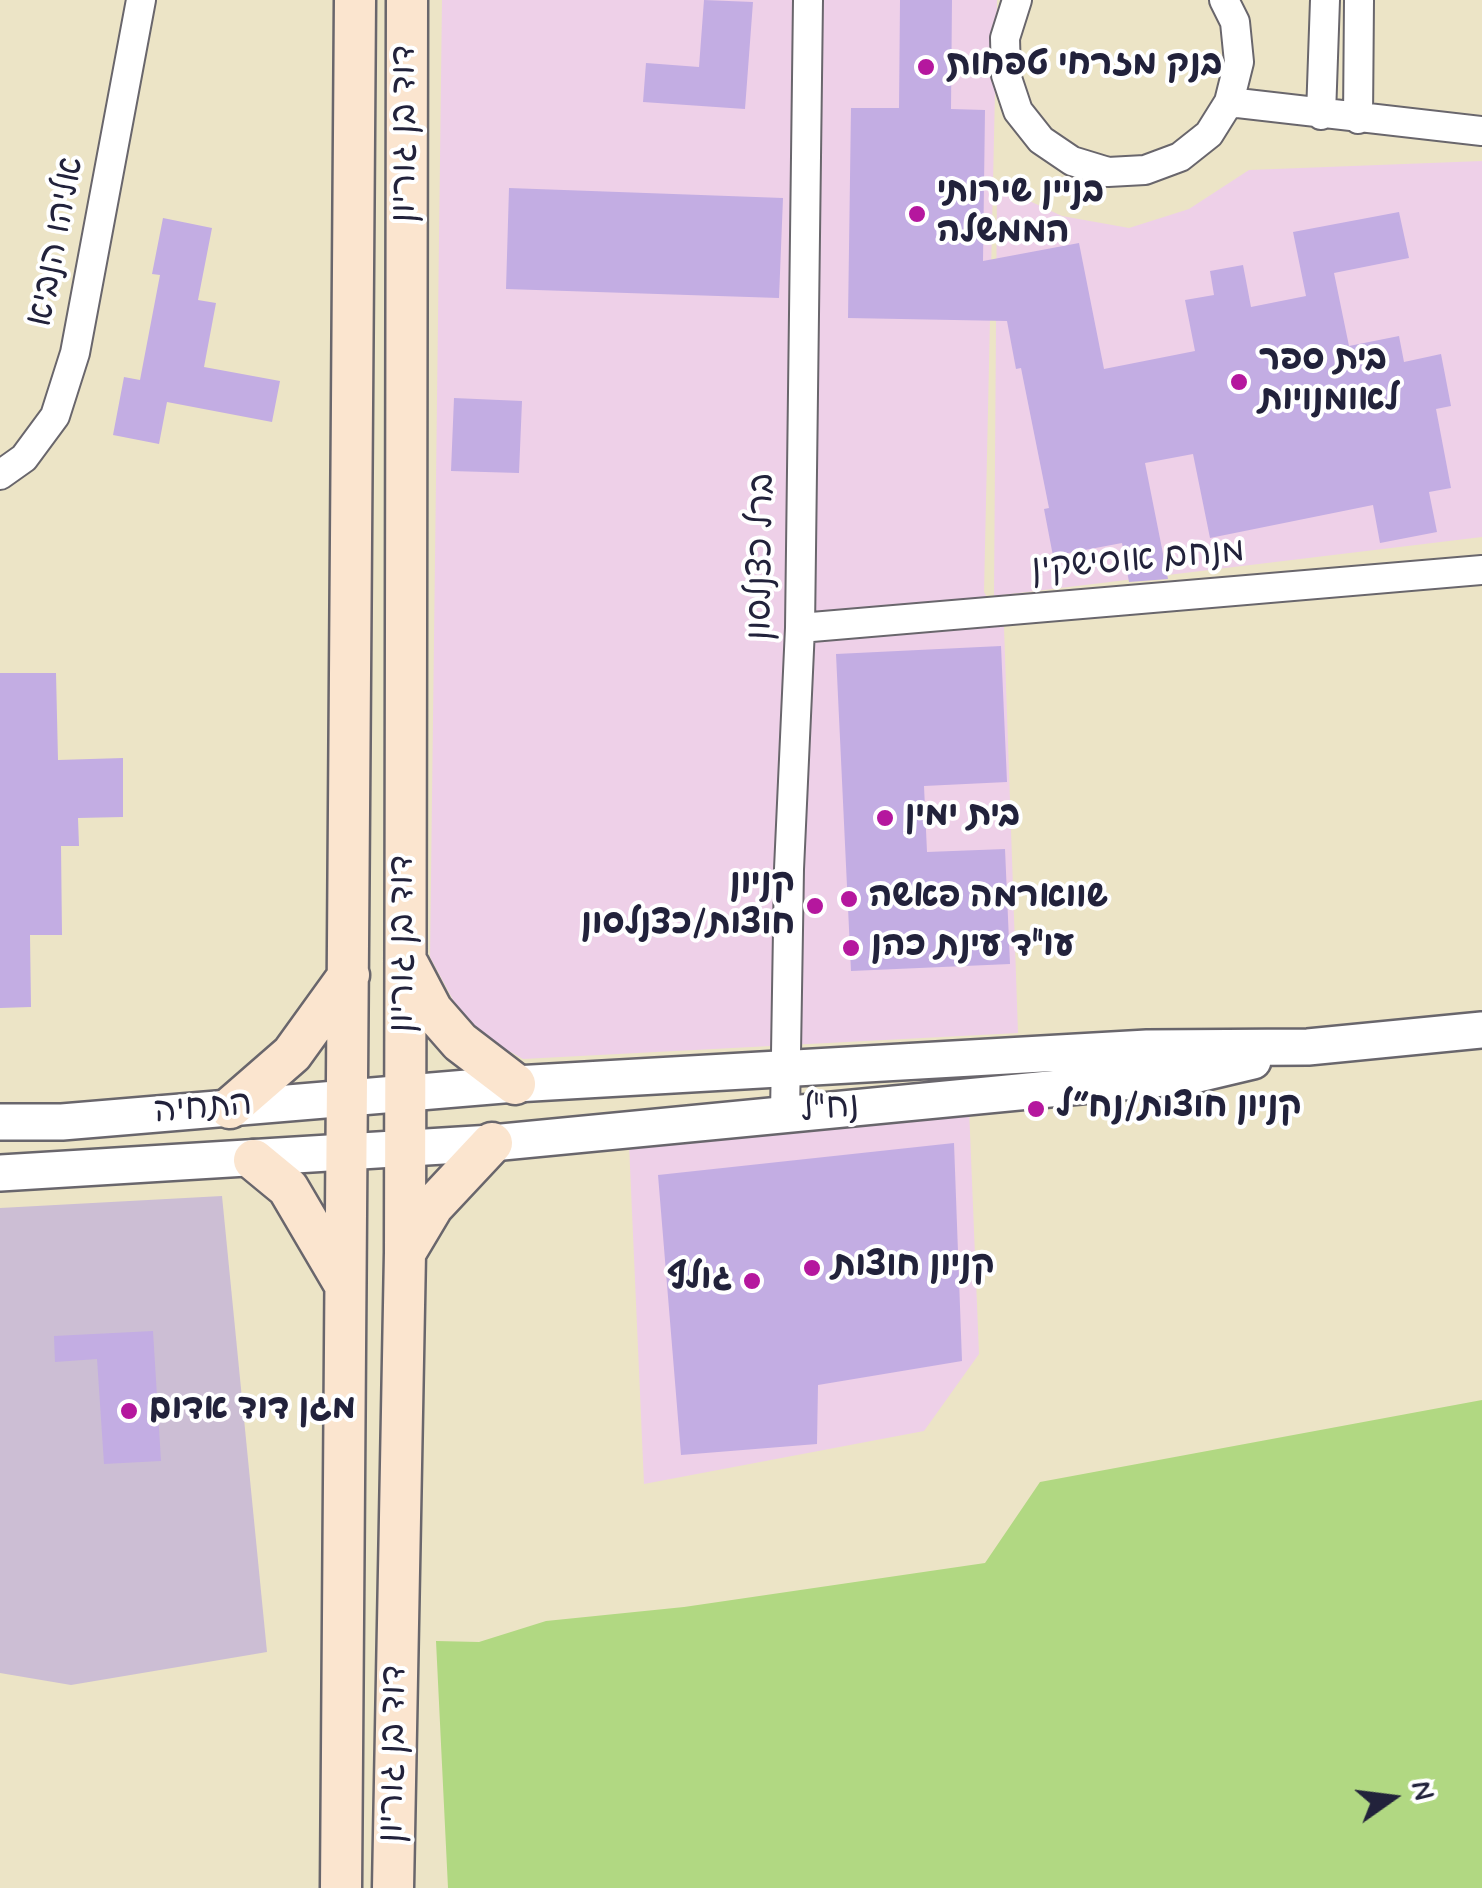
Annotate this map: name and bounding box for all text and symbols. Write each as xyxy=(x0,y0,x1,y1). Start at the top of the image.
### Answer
street label: דוד בן גוריון xyxy=(386,45,428,223)
place label: בנק מזרחי טפחות xyxy=(946,46,1222,88)
marker: בנק מזרחי טפחות xyxy=(915,56,937,78)
street label: אליהו הנביא xyxy=(21,154,95,330)
place label: בניין שירותי הממשלה xyxy=(937,173,1104,255)
marker: בניין שירותי הממשלה xyxy=(906,203,928,225)
place label: בית ספר לאומנויות xyxy=(1259,341,1399,423)
marker: בית ספר לאומנויות xyxy=(1228,371,1250,393)
street label: ברל כצנלסון xyxy=(741,473,785,641)
street label: מנחם אוסישקין xyxy=(1030,532,1246,592)
place label: בית ימין xyxy=(905,797,1020,839)
marker: בית ימין xyxy=(874,807,896,829)
street label: דוד בן גוריון xyxy=(384,855,426,1033)
place label: קניון חוצות/כצנלסון xyxy=(581,865,795,947)
place label: שווארמה פאשה xyxy=(869,878,1108,920)
marker: שווארמה פאשה xyxy=(838,888,860,910)
marker: קניון חוצות/כצנלסון xyxy=(804,895,826,917)
place label: עו"ד עינת כהן xyxy=(871,927,1075,969)
marker: עו"ד עינת כהן xyxy=(840,937,862,959)
street label: התחיה xyxy=(152,1085,254,1135)
street label: נח"ל xyxy=(799,1087,861,1133)
place label: קניון חוצות/נח״ל xyxy=(1056,1088,1302,1130)
marker: קניון חוצות/נח״ל xyxy=(1025,1098,1047,1120)
place label: קניון חוצות xyxy=(832,1247,995,1289)
marker: קניון חוצות xyxy=(801,1257,823,1279)
place label: גולף xyxy=(667,1260,732,1302)
marker: גולף xyxy=(741,1270,763,1292)
place label: מגן דוד אדום xyxy=(149,1390,356,1432)
marker: מגן דוד אדום xyxy=(118,1400,140,1422)
street label: דוד בן גוריון xyxy=(372,1665,418,1843)
north arrow xyxy=(1342,1748,1442,1848)
text: N xyxy=(1401,1777,1442,1804)

